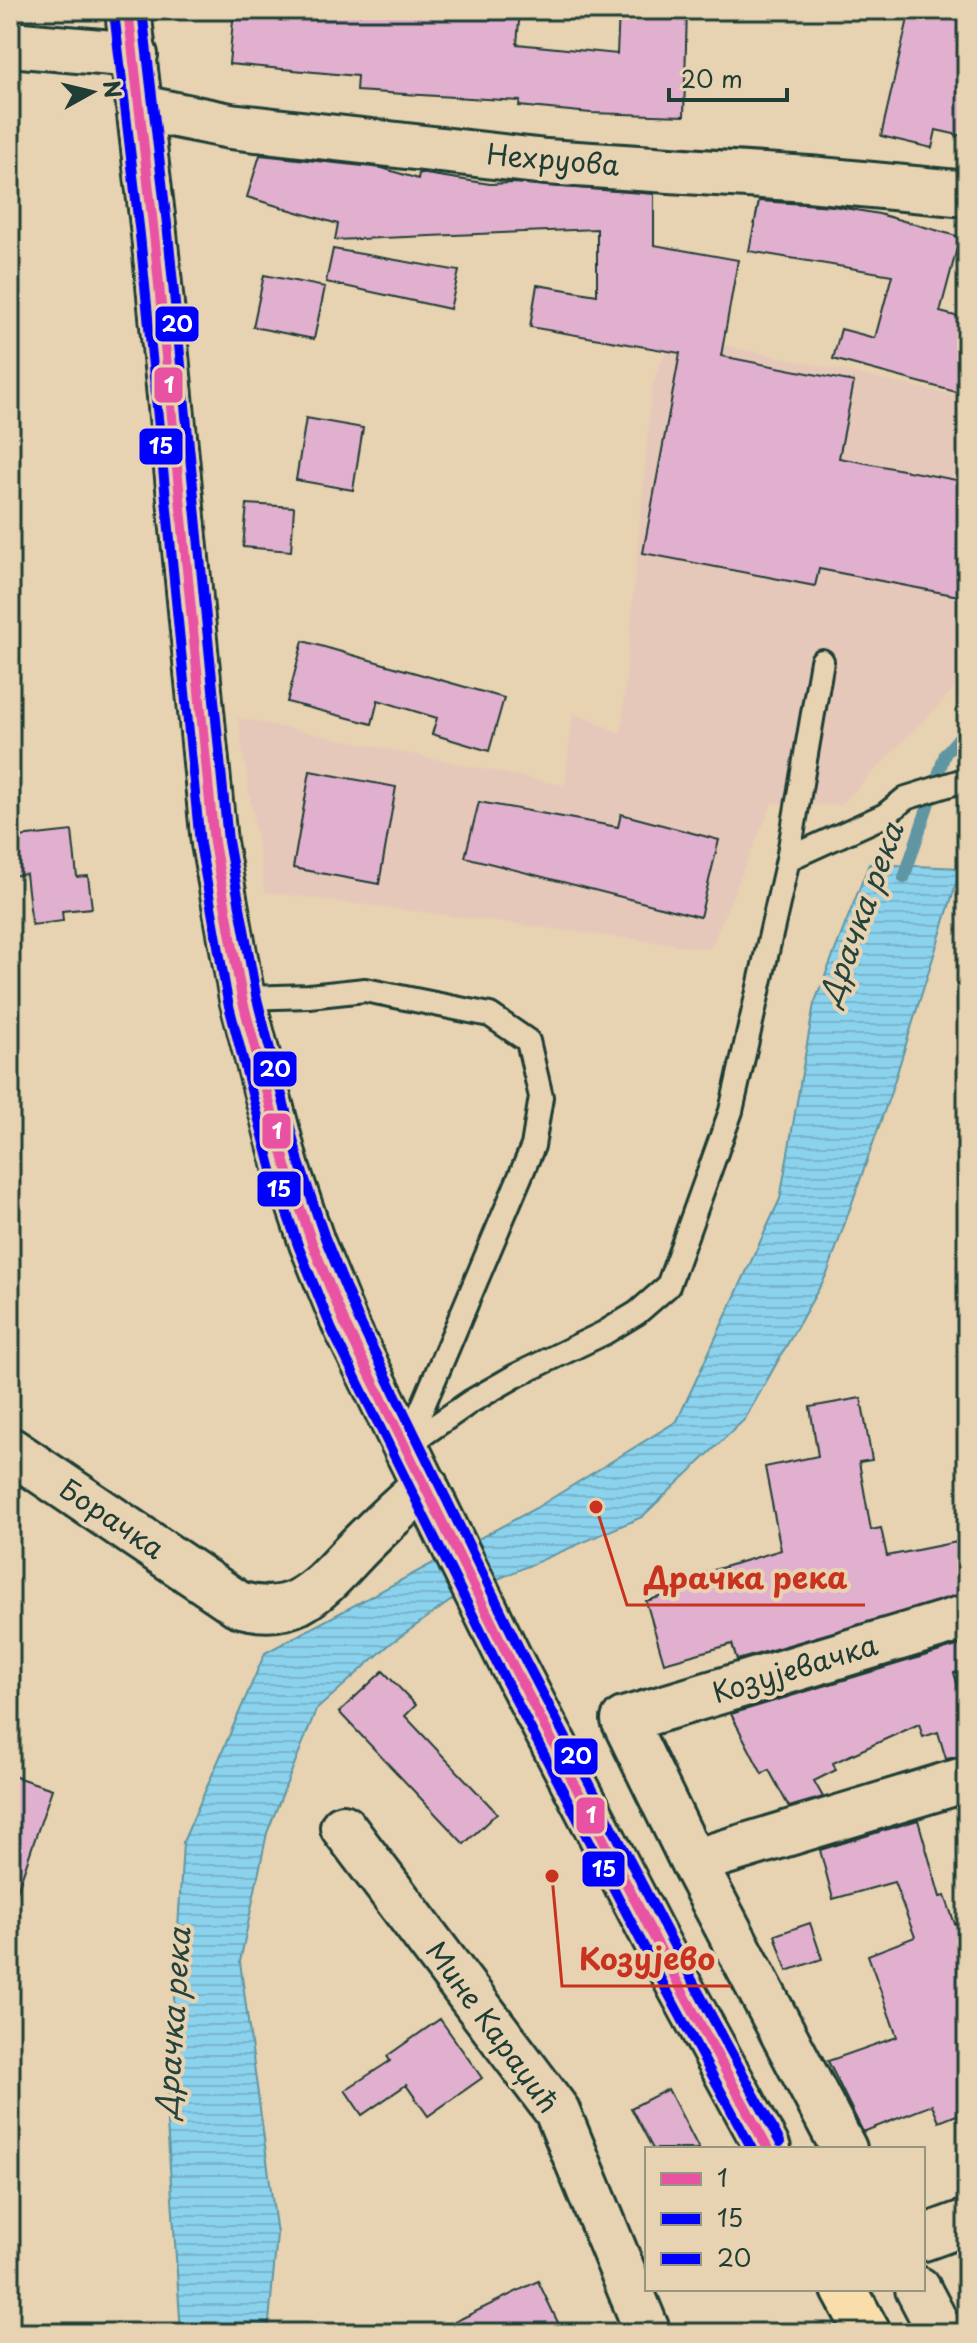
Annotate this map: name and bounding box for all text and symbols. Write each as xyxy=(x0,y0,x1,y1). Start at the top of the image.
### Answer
north arrow xyxy=(52,52,132,132)
scale bar xyxy=(669,52,787,102)
text: 20 m xyxy=(681,60,743,96)
text: N xyxy=(96,78,131,100)
street label: Нехруова xyxy=(485,131,622,186)
line badge: 20 xyxy=(154,305,200,343)
text: 20 xyxy=(161,306,193,339)
line badge: 1 xyxy=(153,366,184,404)
text: 1 xyxy=(164,367,174,400)
line badge: 15 xyxy=(138,427,184,466)
text: 15 xyxy=(149,428,173,461)
water label: Драчка река xyxy=(805,814,914,1013)
line badge: 20 xyxy=(252,1050,298,1088)
text: 20 xyxy=(259,1051,291,1084)
line badge: 1 xyxy=(261,1112,292,1150)
text: 1 xyxy=(272,1113,282,1146)
line badge: 15 xyxy=(256,1170,302,1208)
text: 15 xyxy=(267,1171,291,1204)
street label: Борачка xyxy=(52,1467,174,1569)
callout: Драчка река xyxy=(627,1551,865,1605)
text: Драчка река xyxy=(644,1554,848,1599)
street label: Козујевачка xyxy=(706,1622,883,1713)
line badge: 20 xyxy=(553,1737,599,1776)
text: 20 xyxy=(560,1738,592,1771)
line badge: 1 xyxy=(575,1796,606,1835)
text: 1 xyxy=(586,1797,596,1830)
line badge: 15 xyxy=(581,1850,626,1888)
text: 15 xyxy=(592,1851,616,1884)
water label: Драчка река xyxy=(142,1925,201,2123)
street label: Мине Караџић xyxy=(416,1931,570,2121)
callout: Козујево xyxy=(562,1932,731,1986)
text: Козујево xyxy=(579,1935,715,1980)
legend xyxy=(645,2147,925,2291)
text: 1 xyxy=(717,2159,728,2195)
text: 15 xyxy=(717,2199,743,2235)
text: 20 xyxy=(717,2239,751,2275)

